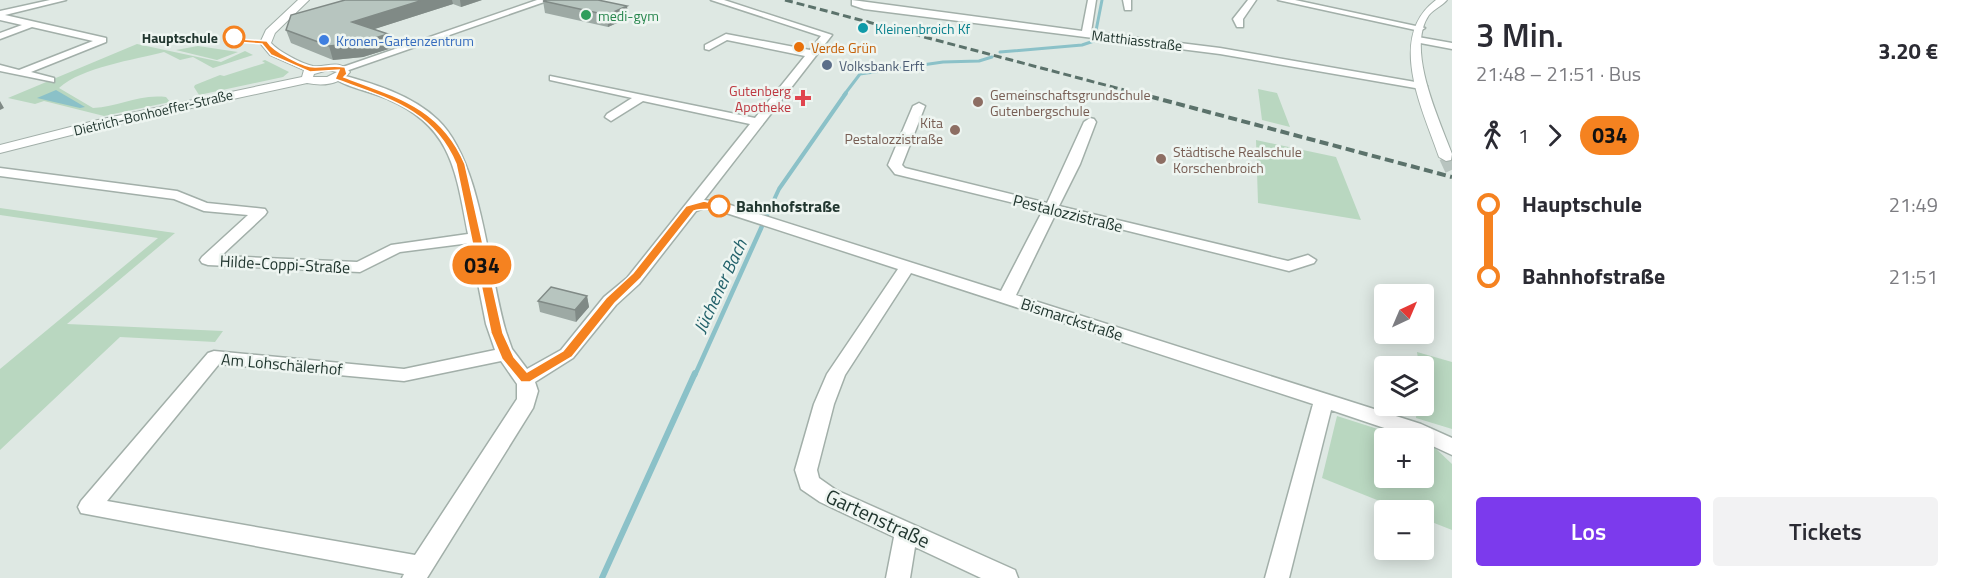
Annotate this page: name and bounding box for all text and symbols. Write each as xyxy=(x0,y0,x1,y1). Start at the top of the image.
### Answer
place label: medi-gym xyxy=(598,5,659,26)
marker: medi-gym xyxy=(579,8,593,22)
text: 3 Min. xyxy=(1476,10,1564,60)
place label: Kleinenbroich Kf xyxy=(875,18,971,39)
marker: Kleinenbroich Kf xyxy=(856,21,870,35)
street label: Matthiasstraße xyxy=(1091,24,1183,56)
marker: Hauptschule xyxy=(223,26,245,48)
place label: Hauptschule xyxy=(142,27,218,48)
place label: Kronen-Gartenzentrum xyxy=(336,30,474,51)
marker: Kronen-Gartenzentrum xyxy=(317,33,331,47)
text: 3.20 € xyxy=(1878,34,1938,68)
place label: Verde Grün xyxy=(811,37,876,58)
marker: Verde Grün xyxy=(792,40,806,54)
place label: Volksbank Erft xyxy=(839,55,924,76)
marker: Volksbank Erft xyxy=(820,58,834,72)
text: 21:48 – 21:51 · Bus xyxy=(1476,58,1641,89)
place label: Gutenberg Apotheke xyxy=(729,80,791,117)
street label: Dietrich-Bonhoeffer-Straße xyxy=(71,83,235,141)
place label: Gemeinschaftsgrundschule Gutenbergschule xyxy=(990,84,1150,121)
marker: Gutenberg Apotheke xyxy=(796,91,810,105)
marker: Gemeinschaftsgrundschule Gutenbergschule xyxy=(971,95,985,109)
place label: Kita Pestalozzistraße xyxy=(844,112,943,149)
icon: walk xyxy=(1476,119,1509,152)
icon: forward xyxy=(1538,119,1571,152)
text: 034 xyxy=(1592,119,1627,151)
text: 1 xyxy=(1518,120,1529,151)
marker: Kita Pestalozzistraße xyxy=(948,123,962,137)
place label: Städtische Realschule Korschenbroich xyxy=(1173,141,1302,178)
marker: Städtische Realschule Korschenbroich xyxy=(1154,152,1168,166)
text: Hauptschule xyxy=(1522,187,1642,221)
street label: Pestalozzistraße xyxy=(1010,188,1126,238)
text: 21:49 xyxy=(1889,189,1938,220)
place label: Bahnhofstraße xyxy=(736,194,840,218)
marker: Bahnhofstraße xyxy=(708,195,730,217)
water label: Jüchener Bach xyxy=(686,234,754,337)
line badge: 034 xyxy=(448,246,516,284)
street label: Hilde-Coppi-Straße xyxy=(219,249,351,279)
text: 034 xyxy=(464,249,500,281)
text: Bahnhofstraße xyxy=(1522,259,1665,293)
text: 21:51 xyxy=(1889,261,1938,292)
north arrow xyxy=(1374,284,1434,344)
map controls xyxy=(1374,284,1434,560)
street label: Bismarckstraße xyxy=(1018,291,1126,347)
street label: Am Lohschälerhof xyxy=(220,347,344,381)
button: layers xyxy=(1374,356,1434,416)
button: + xyxy=(1374,428,1434,488)
street label: Gartenstraße xyxy=(821,480,935,556)
button: Los xyxy=(1476,497,1701,566)
button: Tickets xyxy=(1713,497,1938,566)
button: − xyxy=(1374,500,1434,560)

